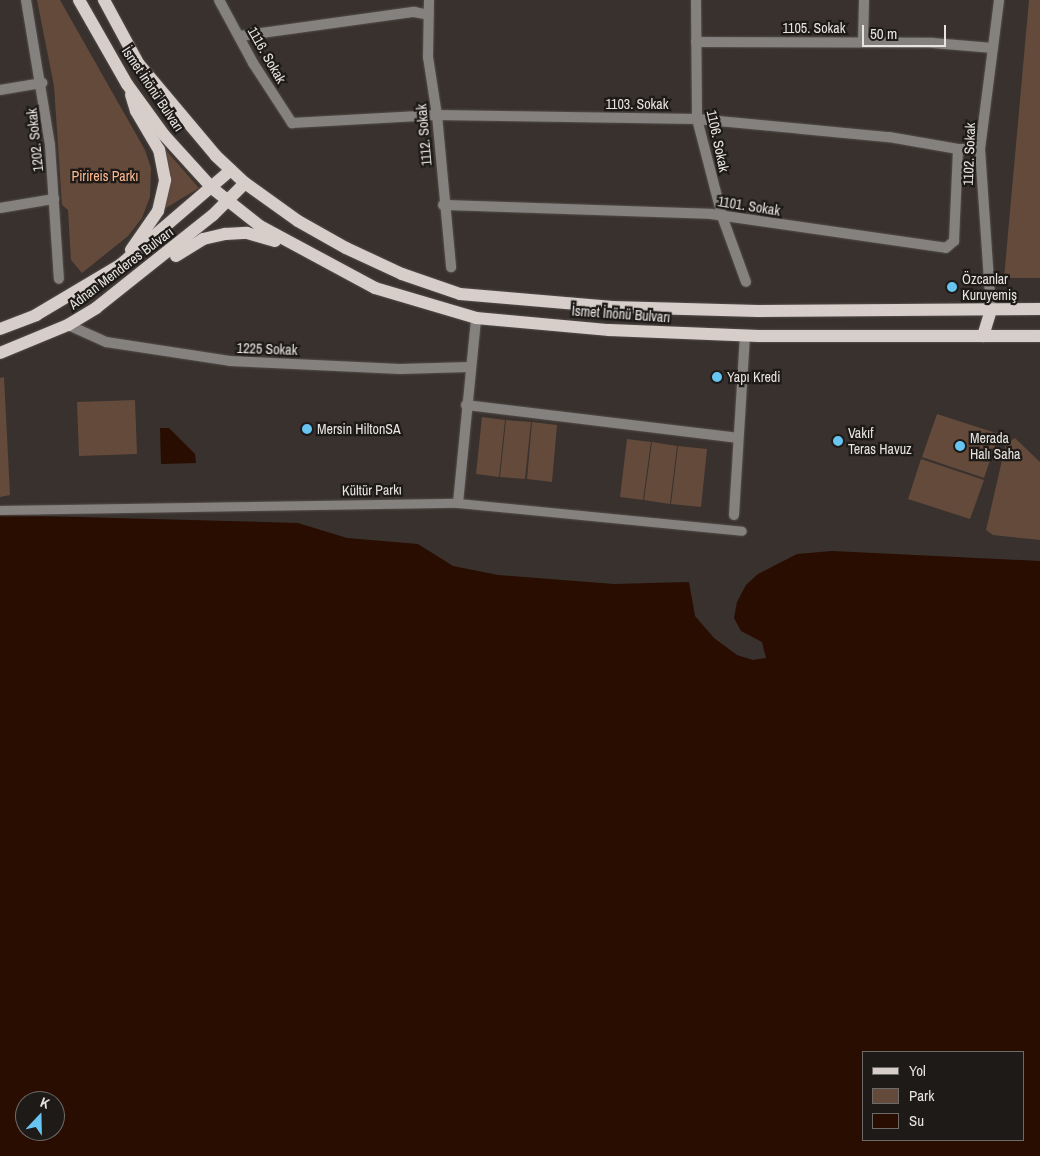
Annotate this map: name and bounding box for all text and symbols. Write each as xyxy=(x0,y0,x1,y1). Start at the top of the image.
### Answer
scale bar xyxy=(865,15,949,47)
street label: 1105. Sokak xyxy=(783,20,845,36)
text: 50 m xyxy=(870,23,897,44)
street label: 1116. Sokak xyxy=(244,24,290,86)
street label: İsmet İnönü Bulvarı xyxy=(118,43,188,135)
street label: 1103. Sokak xyxy=(606,96,668,112)
street label: 1112. Sokak xyxy=(413,103,435,167)
street label: 1202. Sokak xyxy=(23,107,47,173)
street label: 1106. Sokak xyxy=(703,108,733,174)
street label: 1102. Sokak xyxy=(960,122,978,186)
park label: Pirireis Parkı xyxy=(72,168,138,184)
street label: 1101. Sokak xyxy=(717,193,781,219)
street label: Adnan Menderes Bulvarı xyxy=(65,223,177,313)
place label: Özcanlar Kuruyemiş xyxy=(962,271,1017,304)
marker: Özcanlar Kuruyemiş xyxy=(946,281,958,293)
street label: İsmet İnönü Bulvarı xyxy=(571,302,671,326)
street label: 1225 Sokak xyxy=(236,340,298,358)
place label: Yapı Kredi xyxy=(727,369,780,385)
marker: Yapı Kredi xyxy=(711,371,723,383)
place label: Mersin HiltonSA xyxy=(317,421,401,437)
marker: Mersin HiltonSA xyxy=(301,423,313,435)
place label: Vakıf Teras Havuz xyxy=(848,425,912,458)
place label: Merada Halı Saha xyxy=(970,430,1020,462)
marker: Vakıf Teras Havuz xyxy=(832,435,844,447)
marker: Merada Halı Saha xyxy=(954,440,966,452)
street label: Kültür Parkı xyxy=(342,481,402,499)
legend xyxy=(862,1051,1025,1141)
text: Yol xyxy=(909,1060,926,1081)
text: Park xyxy=(909,1085,934,1106)
north arrow xyxy=(15,1091,65,1141)
text: K xyxy=(38,1093,52,1113)
text: Su xyxy=(909,1110,924,1131)

